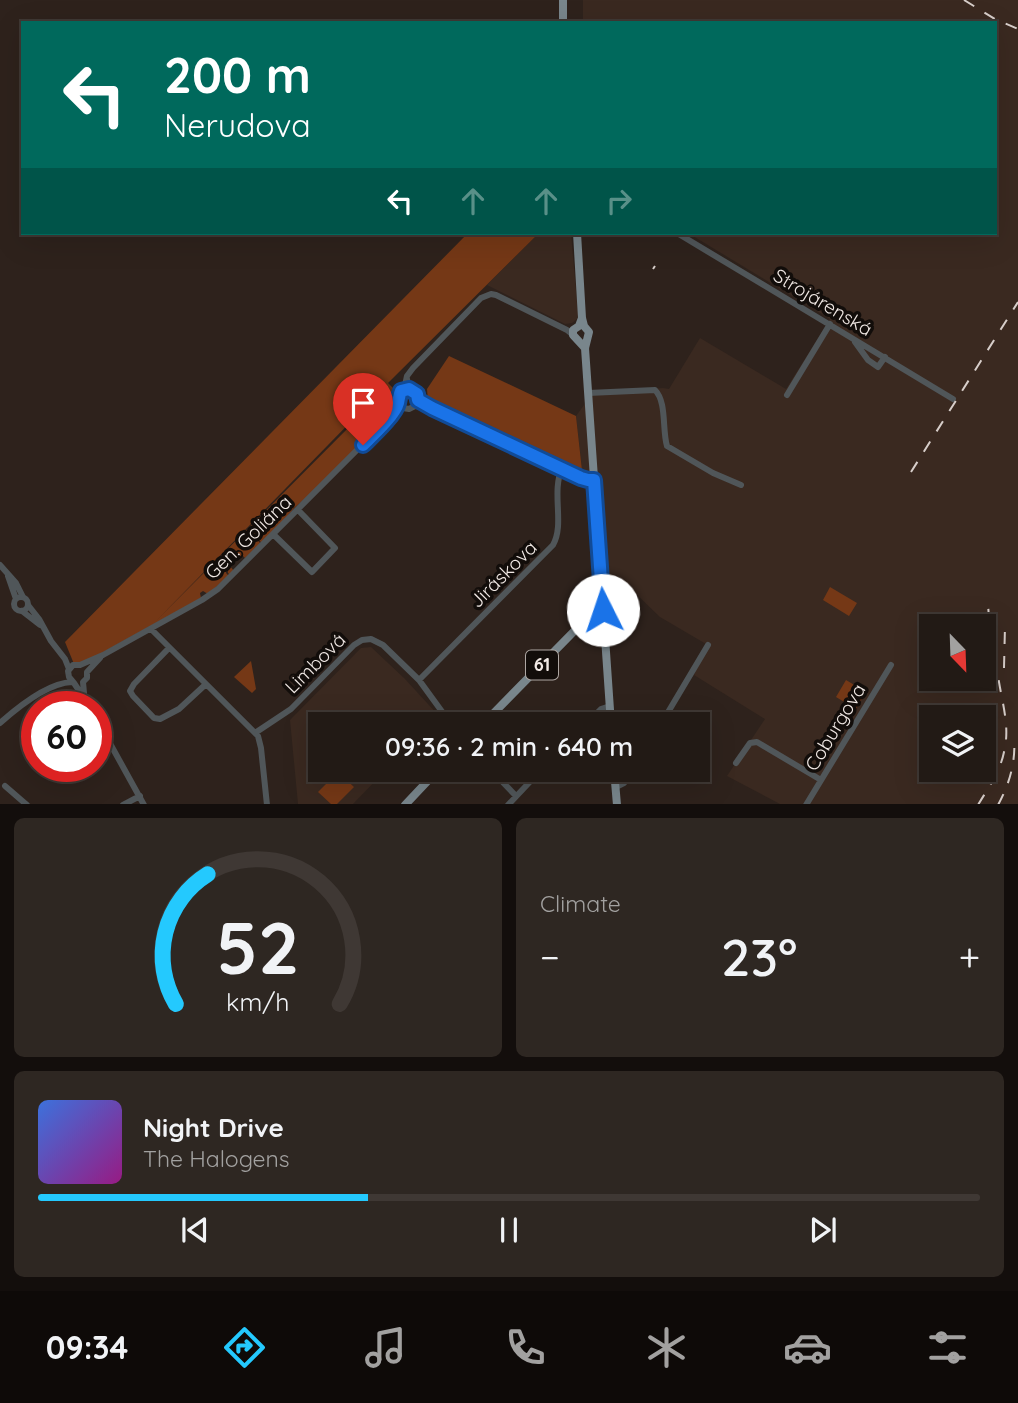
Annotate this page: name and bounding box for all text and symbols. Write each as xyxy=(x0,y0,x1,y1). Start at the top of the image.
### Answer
text: 200 m xyxy=(164,44,311,105)
icon: left xyxy=(49,49,140,140)
text: Nerudova xyxy=(164,105,311,145)
icon: left xyxy=(381,182,419,220)
icon: ahead xyxy=(454,182,492,220)
icon: ahead xyxy=(527,182,565,220)
icon: right xyxy=(600,182,638,220)
street label: Strojárenská xyxy=(769,263,877,341)
pin xyxy=(333,373,393,445)
icon: arrive xyxy=(344,384,382,422)
street label: Gen. Goliána xyxy=(200,490,296,584)
street label: Jiráskova xyxy=(464,535,542,613)
position arrow xyxy=(566,573,640,647)
north arrow xyxy=(919,614,996,691)
map controls xyxy=(919,614,996,782)
street label: Limbová xyxy=(280,628,350,698)
road number: 61 xyxy=(526,650,558,680)
street label: Coburgova xyxy=(800,679,870,775)
speed limit sign: 60 xyxy=(21,691,112,782)
button: layers xyxy=(919,705,996,782)
text: 09:36 · 2 min · 640 m xyxy=(385,730,633,763)
text: Climate xyxy=(540,889,621,918)
text: 52 xyxy=(216,901,300,992)
text: 23° xyxy=(721,924,797,989)
text: − xyxy=(540,933,560,981)
text: + xyxy=(959,933,980,981)
text: km/h xyxy=(226,985,290,1016)
text: Night Drive xyxy=(143,1111,284,1144)
text: The Halogens xyxy=(143,1144,290,1173)
icon: previous xyxy=(176,1211,214,1249)
icon: pause xyxy=(490,1211,528,1249)
icon: next xyxy=(804,1211,842,1249)
icon: directions xyxy=(220,1323,269,1372)
icon: music xyxy=(361,1323,410,1372)
icon: phone xyxy=(501,1323,550,1372)
icon: climate xyxy=(642,1323,691,1372)
icon: car xyxy=(783,1323,832,1372)
icon: filters xyxy=(923,1323,972,1372)
text: 09:34 xyxy=(46,1327,128,1367)

